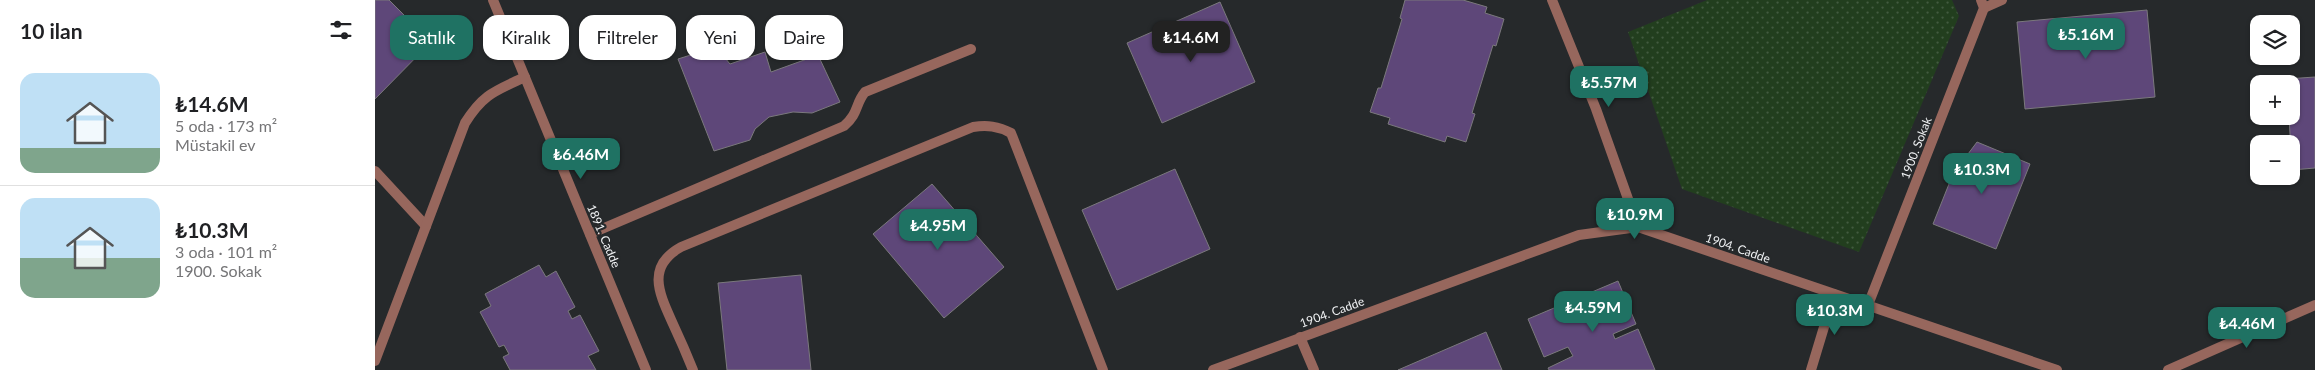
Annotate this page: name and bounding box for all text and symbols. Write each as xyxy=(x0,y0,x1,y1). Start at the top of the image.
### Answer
chip: Satılık xyxy=(390,15,473,60)
chip: Kiralık xyxy=(483,15,569,60)
chip: Filtreler xyxy=(579,15,676,60)
chip: Yeni xyxy=(686,15,755,60)
chip: Daire xyxy=(765,15,843,60)
map controls xyxy=(2250,15,2300,185)
button: layers xyxy=(2250,15,2300,65)
icon: filters xyxy=(327,16,355,44)
text: 10 ilan xyxy=(20,18,83,43)
pin: ₺5.16M xyxy=(2045,18,2127,60)
pin: ₺14.6M xyxy=(1150,20,1232,63)
text: ₺5.16M xyxy=(2058,24,2114,43)
text: ₺14.6M xyxy=(1163,27,1219,46)
pin: ₺5.57M xyxy=(1568,66,1650,108)
text: ₺5.57M xyxy=(1581,72,1637,91)
button: + xyxy=(2250,75,2300,125)
text: ₺14.6M xyxy=(175,91,249,116)
icon: home xyxy=(60,93,120,153)
street label: 1900. Sokak xyxy=(1897,114,1935,181)
text: 5 oda · 173 m² xyxy=(175,116,277,135)
text: Müstakil ev xyxy=(175,135,256,154)
button: − xyxy=(2250,135,2300,185)
pin: ₺6.46M xyxy=(540,138,622,180)
text: ₺6.46M xyxy=(553,144,609,163)
pin: ₺10.3M xyxy=(1941,152,2023,195)
text: ₺10.3M xyxy=(1954,159,2010,178)
pin: ₺10.9M xyxy=(1594,198,1676,240)
street label: 1891. Cadde xyxy=(584,202,624,270)
text: ₺10.9M xyxy=(1607,204,1663,223)
pin: ₺4.95M xyxy=(897,208,979,251)
text: ₺4.95M xyxy=(910,215,966,234)
text: ₺10.3M xyxy=(175,217,249,242)
icon: home xyxy=(60,218,120,278)
street label: 1904. Cadde xyxy=(1704,230,1772,266)
text: 3 oda · 101 m² xyxy=(175,242,277,261)
text: 1900. Sokak xyxy=(175,261,262,280)
pin: ₺4.59M xyxy=(1552,290,1634,333)
street label: 1904. Cadde xyxy=(1298,293,1366,331)
pin: ₺10.3M xyxy=(1794,294,1876,336)
text: ₺4.59M xyxy=(1565,297,1621,316)
text: ₺10.3M xyxy=(1807,300,1863,319)
pin: ₺4.46M xyxy=(2206,306,2288,349)
text: ₺4.46M xyxy=(2219,313,2275,332)

